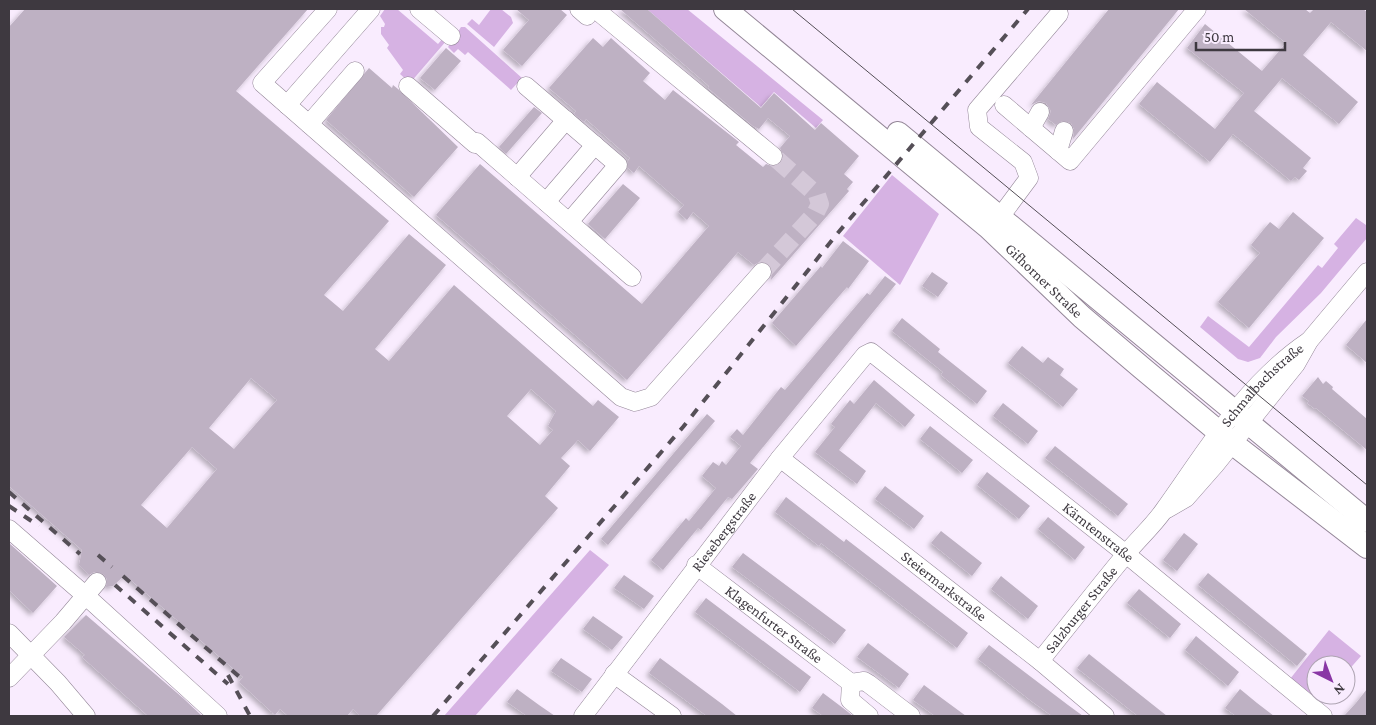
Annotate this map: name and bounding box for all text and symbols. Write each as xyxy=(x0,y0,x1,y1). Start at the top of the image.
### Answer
scale bar xyxy=(1196,20,1285,52)
text: 50 m xyxy=(1204,29,1234,45)
street label: Gifhorner Straße xyxy=(1002,240,1086,321)
street label: Schmalbachstraße xyxy=(1218,340,1307,430)
street label: Riesebergstraße xyxy=(688,488,759,574)
street label: Kärntenstraße xyxy=(1060,499,1138,565)
street label: Steiermarkstraße xyxy=(898,548,990,624)
street label: Salzburger Straße xyxy=(1042,563,1121,656)
street label: Klagenfurter Straße xyxy=(722,582,826,667)
north arrow xyxy=(1306,655,1356,705)
text: N xyxy=(1330,681,1349,699)

